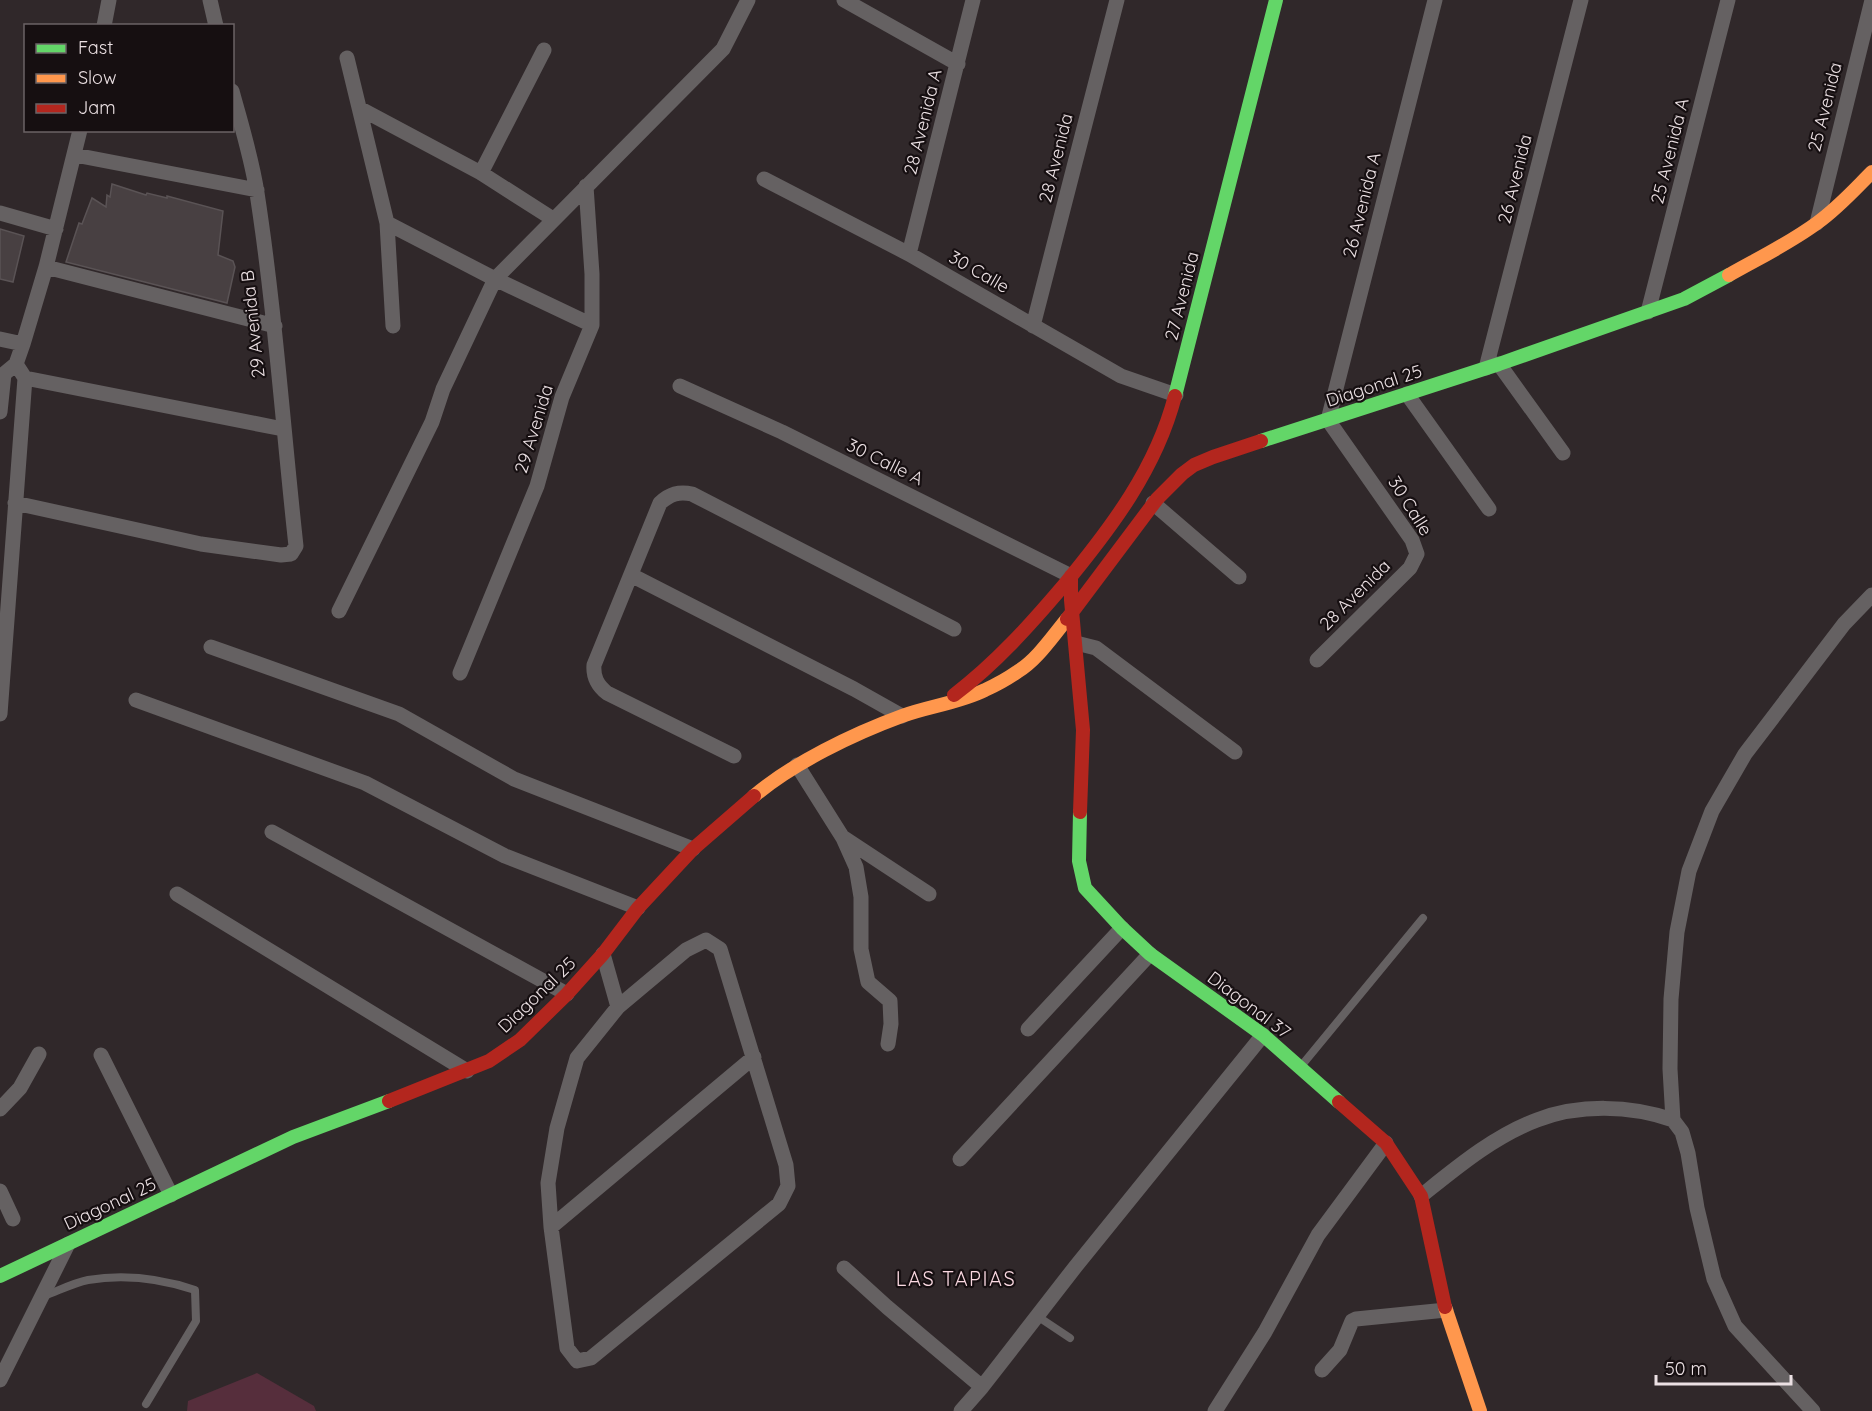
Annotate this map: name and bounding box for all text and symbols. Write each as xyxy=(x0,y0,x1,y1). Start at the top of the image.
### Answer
legend xyxy=(24,24,234,132)
text: Fast xyxy=(78,36,113,59)
street label: 25 Avenida xyxy=(1802,60,1847,154)
text: Slow xyxy=(78,66,116,89)
street label: 28 Avenida A xyxy=(898,66,947,177)
street label: 25 Avenida A xyxy=(1645,95,1694,206)
text: Jam xyxy=(78,96,116,119)
street label: 28 Avenida xyxy=(1033,111,1078,205)
street label: 26 Avenida xyxy=(1492,132,1537,226)
street label: 26 Avenida A xyxy=(1337,149,1386,260)
street label: 30 Calle xyxy=(945,245,1014,298)
street label: 27 Avenida xyxy=(1159,249,1204,343)
street label: 29 Avenida B xyxy=(235,269,270,379)
street label: Diagonal 25 xyxy=(1323,359,1425,412)
street label: 29 Avenida xyxy=(509,382,558,476)
street label: 30 Calle A xyxy=(843,433,928,490)
street label: 30 Calle xyxy=(1383,472,1438,540)
street label: 28 Avenida xyxy=(1314,554,1395,635)
street label: Diagonal 25 xyxy=(493,952,580,1038)
street label: Diagonal 37 xyxy=(1203,966,1296,1043)
street label: Diagonal 25 xyxy=(60,1172,160,1235)
district label: LAS TAPIAS xyxy=(896,1266,1016,1291)
scale bar xyxy=(1656,1348,1791,1386)
text: 50 m xyxy=(1665,1357,1707,1380)

